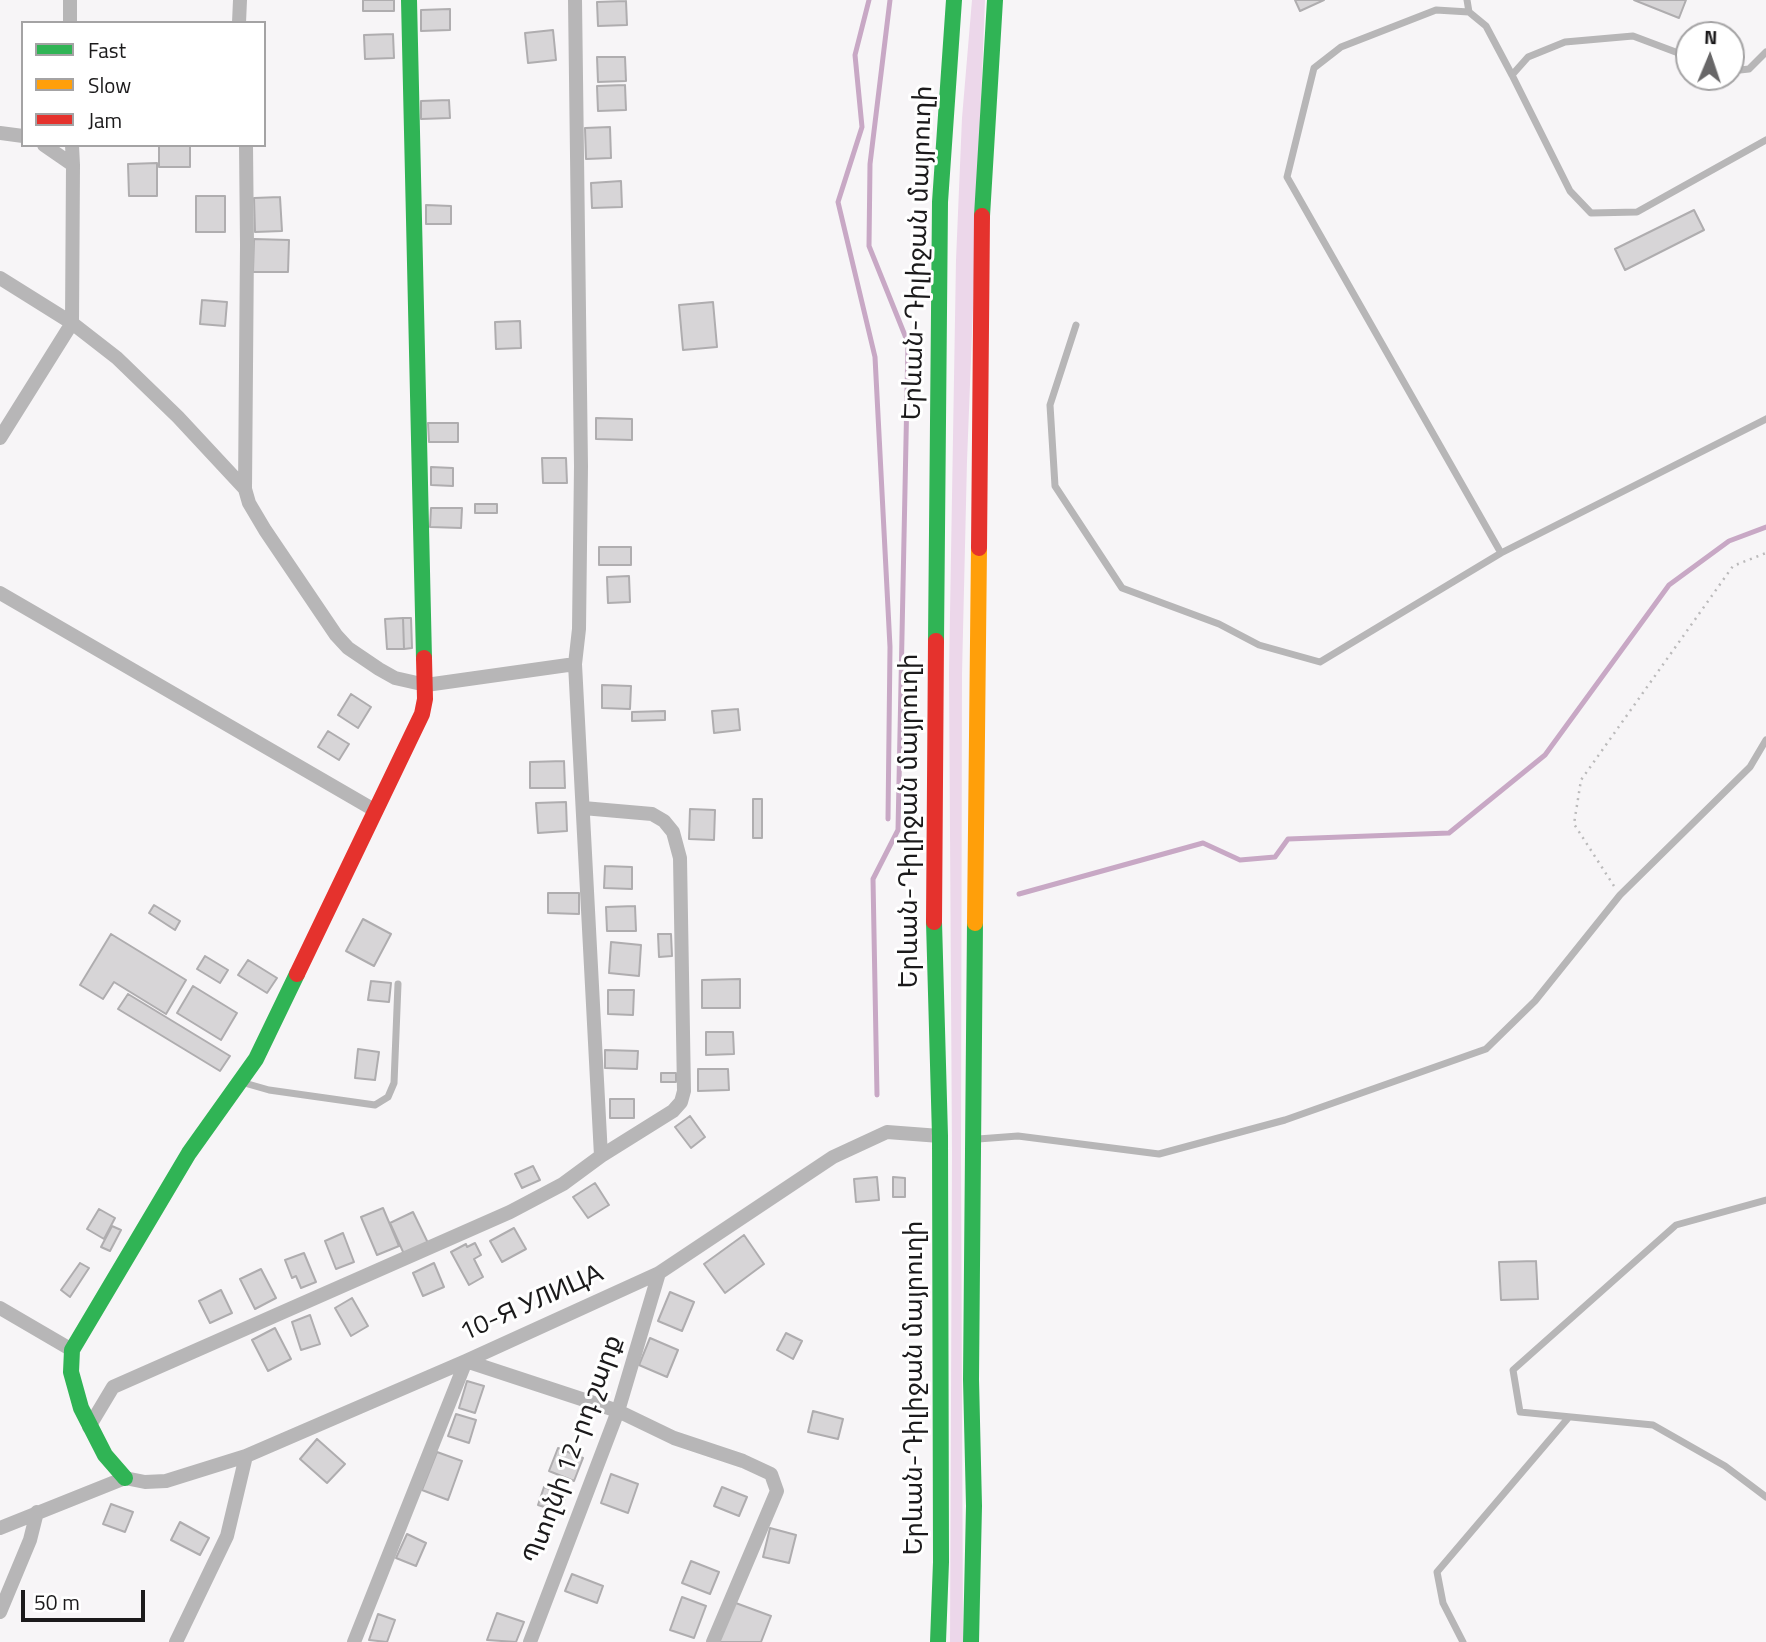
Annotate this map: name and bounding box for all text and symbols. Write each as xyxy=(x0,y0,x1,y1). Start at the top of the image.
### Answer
legend xyxy=(21,21,266,147)
north arrow xyxy=(1675,21,1745,91)
text: N xyxy=(1704,22,1718,51)
text: Fast xyxy=(88,34,126,66)
text: Slow xyxy=(88,69,131,101)
street label: Երևան-Դիլիջան մայրուղի xyxy=(898,85,940,421)
text: Jam xyxy=(88,104,122,136)
street label: Երևան-Դիլիջան մայրուղի xyxy=(895,653,927,989)
street label: Երևան-Դիլիջան մայրուղի xyxy=(900,1220,932,1556)
street label: 10-Я УЛИЦА xyxy=(456,1259,608,1349)
street label: Պտղնի 12-րդ շարք xyxy=(518,1331,630,1569)
scale bar xyxy=(24,1576,149,1620)
text: 50 m xyxy=(34,1586,80,1618)

